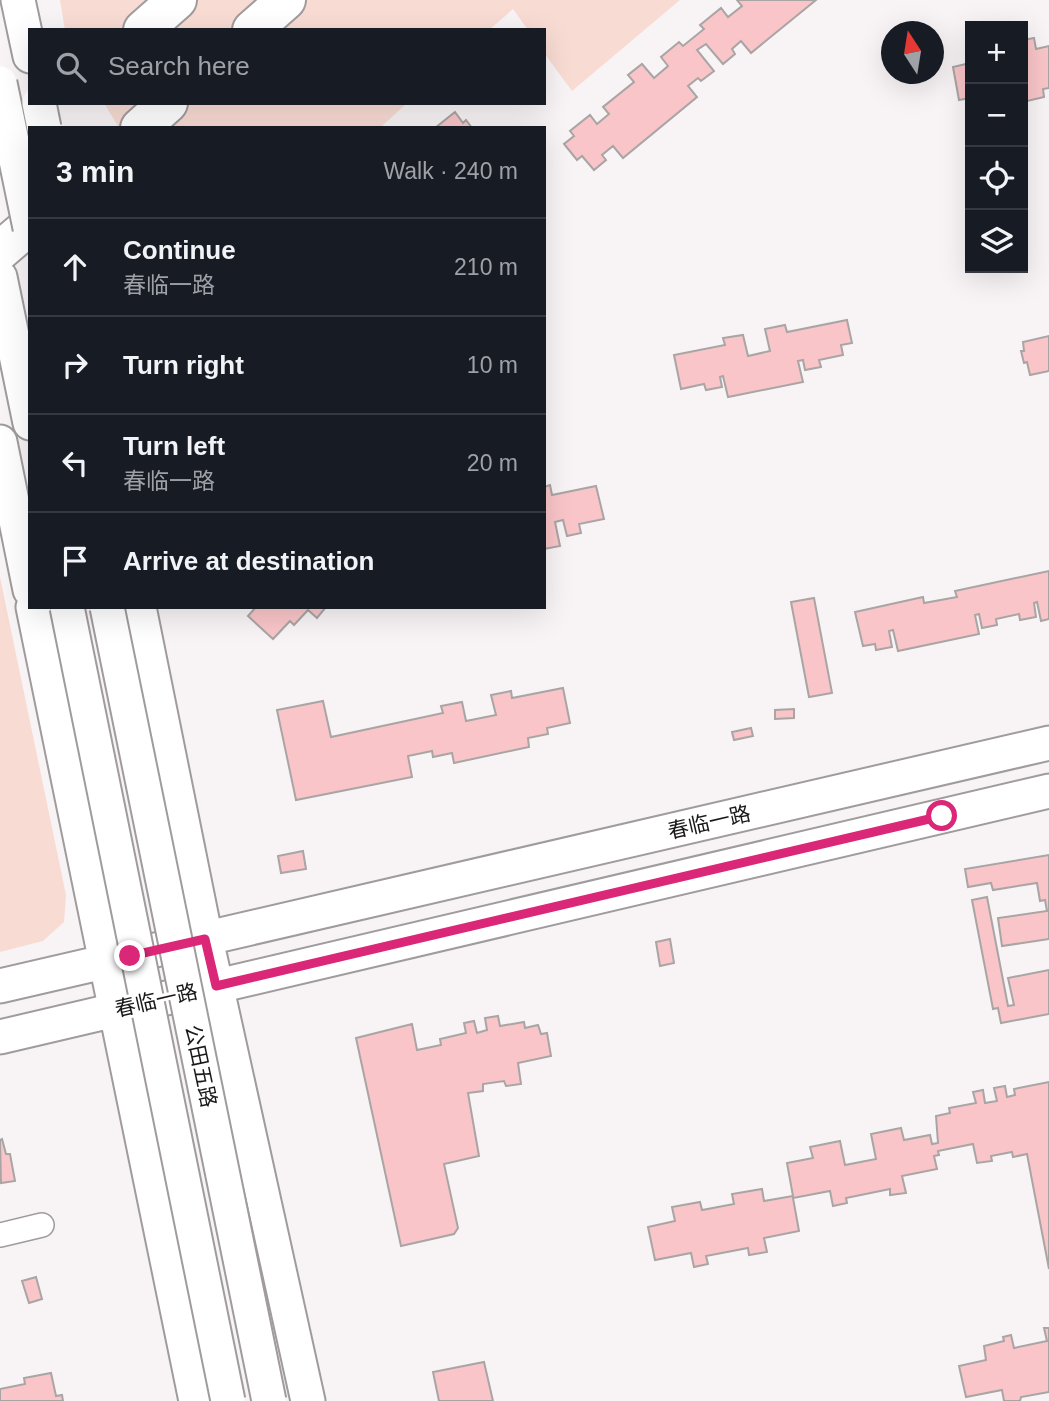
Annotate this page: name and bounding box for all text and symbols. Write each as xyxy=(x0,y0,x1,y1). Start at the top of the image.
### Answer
north arrow xyxy=(881,21,944,84)
map controls xyxy=(965,21,1028,273)
button: + xyxy=(965,21,1028,84)
search box xyxy=(28,28,546,105)
icon: search xyxy=(52,48,90,86)
text: Search here xyxy=(108,51,250,81)
button: − xyxy=(965,84,1028,147)
button: locate xyxy=(965,147,1028,210)
text: 3 min xyxy=(56,155,134,188)
text: Walk · 240 m xyxy=(383,158,518,184)
button: layers xyxy=(965,210,1028,273)
text: Continue xyxy=(123,235,236,265)
icon: ahead xyxy=(56,248,94,286)
text: 210 m xyxy=(454,254,518,280)
text: 春临一路 xyxy=(123,272,215,298)
icon: right xyxy=(56,346,94,384)
text: Turn right xyxy=(123,350,244,380)
text: 10 m xyxy=(467,352,518,378)
text: Turn left xyxy=(123,431,225,461)
icon: left xyxy=(56,444,94,482)
text: 20 m xyxy=(467,450,518,476)
text: 春临一路 xyxy=(123,468,215,494)
icon: arrive xyxy=(56,542,94,580)
text: Arrive at destination xyxy=(123,546,374,576)
route start xyxy=(926,800,957,831)
street label: 春临一路 xyxy=(665,801,753,843)
route end xyxy=(114,940,145,971)
street label: 春临一路 xyxy=(112,979,200,1021)
street label: 公田五路 xyxy=(181,1023,221,1109)

